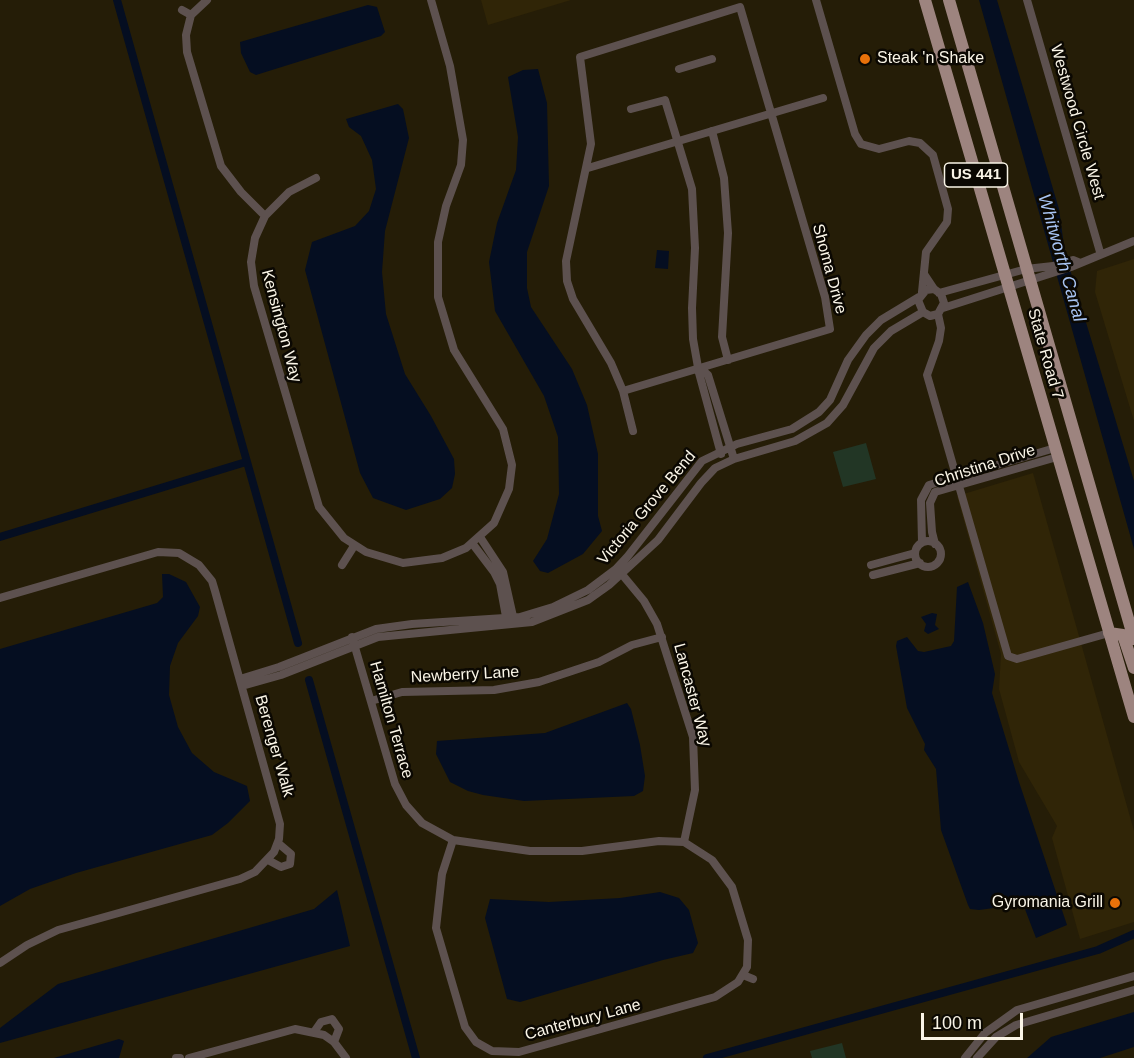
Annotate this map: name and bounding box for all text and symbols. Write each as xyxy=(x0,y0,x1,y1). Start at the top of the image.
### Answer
street label: Westwood Circle West xyxy=(1046,42,1108,202)
place label: Steak 'n Shake xyxy=(877,49,984,69)
marker: Steak 'n Shake xyxy=(858,52,872,66)
road number: US 441 xyxy=(944,163,1008,187)
water label: Whitworth Canal xyxy=(1032,192,1090,324)
street label: Shoma Drive xyxy=(808,222,850,316)
street label: Kensington Way xyxy=(257,268,305,384)
street label: State Road 7 xyxy=(1023,306,1067,402)
street label: Christina Drive xyxy=(932,441,1038,491)
street label: Victoria Grove Bend xyxy=(594,447,700,569)
street label: Lancaster Way xyxy=(669,641,715,749)
street label: Hamilton Terrace xyxy=(365,659,417,781)
street label: Newberry Lane xyxy=(410,663,520,687)
street label: Berenger Walk xyxy=(250,693,298,799)
place label: Gyromania Grill xyxy=(992,893,1103,913)
marker: Gyromania Grill xyxy=(1108,896,1122,910)
street label: Canterbury Lane xyxy=(523,995,643,1045)
scale bar xyxy=(924,1001,1026,1039)
text: 100 m xyxy=(932,1013,982,1033)

